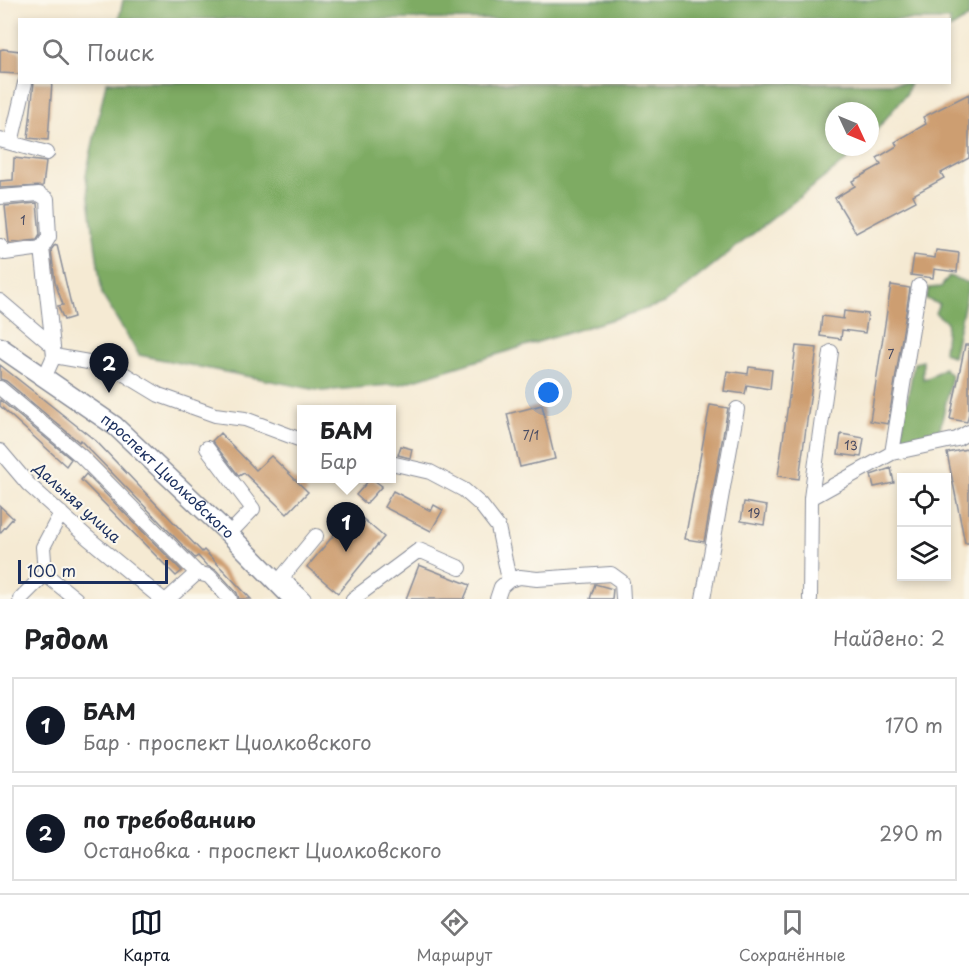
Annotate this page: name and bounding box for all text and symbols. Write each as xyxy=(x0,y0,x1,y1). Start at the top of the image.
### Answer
search box xyxy=(18,18,951,84)
icon: search xyxy=(39,35,72,68)
text: Поиск xyxy=(87,35,154,68)
north arrow xyxy=(825,102,879,156)
house number: 1 xyxy=(20,211,26,229)
pin: 2 xyxy=(90,344,128,393)
house number: 7 xyxy=(888,345,895,363)
your location xyxy=(534,378,563,407)
popup xyxy=(297,405,396,483)
street label: проспект Циолковского xyxy=(97,407,240,543)
text: БАМ xyxy=(320,413,373,446)
house number: 7/1 xyxy=(523,426,539,444)
house number: 13 xyxy=(844,436,858,454)
text: Бар xyxy=(320,446,357,476)
street label: Дальняя улица xyxy=(28,456,127,548)
map controls xyxy=(897,473,951,581)
button: locate xyxy=(897,473,951,527)
pin: 1 xyxy=(326,502,366,552)
house number: 19 xyxy=(748,504,760,522)
button: layers xyxy=(897,527,951,581)
scale bar xyxy=(18,557,168,584)
text: 100 m xyxy=(27,558,76,582)
text: Рядом xyxy=(24,619,109,658)
text: Найдено: 2 xyxy=(833,623,945,653)
text: БАМ xyxy=(83,694,136,727)
text: 1 xyxy=(41,710,50,740)
text: 170 m xyxy=(885,710,943,740)
text: Бар · проспект Циолковского xyxy=(83,727,371,757)
text: по требованию xyxy=(83,802,256,835)
text: 2 xyxy=(38,818,53,848)
text: 290 m xyxy=(879,818,943,848)
text: Остановка · проспект Циолковского xyxy=(83,835,442,865)
tab: Карта xyxy=(123,906,170,966)
tab: Маршрут xyxy=(417,906,492,966)
tab: Сохранённые xyxy=(739,906,846,966)

